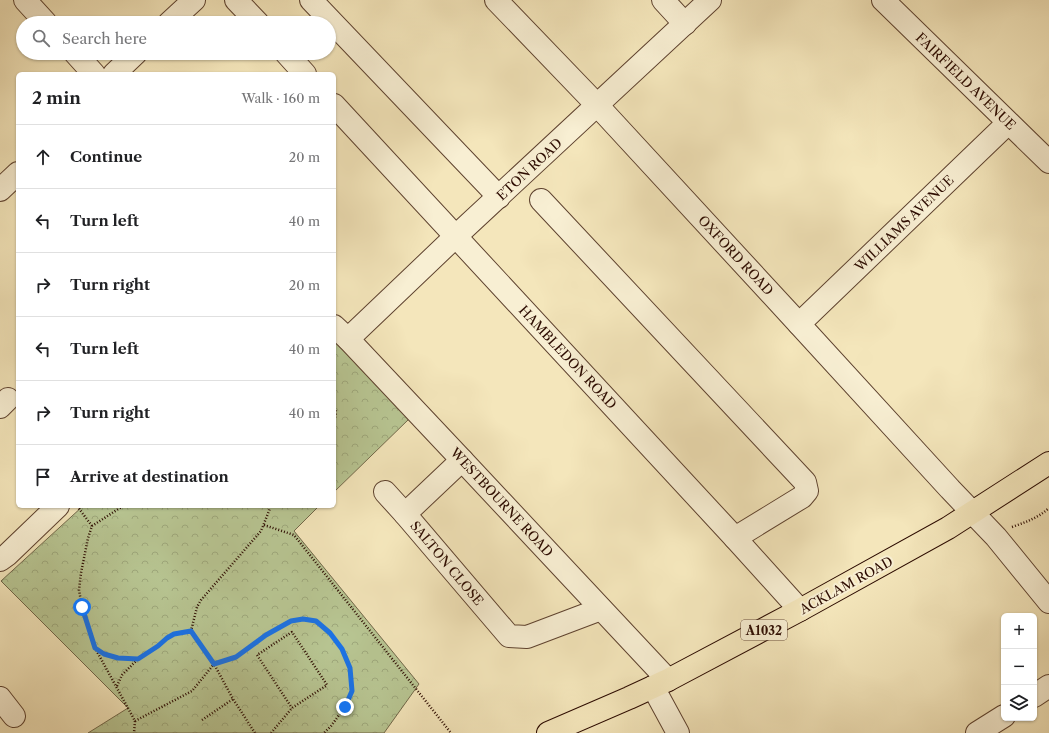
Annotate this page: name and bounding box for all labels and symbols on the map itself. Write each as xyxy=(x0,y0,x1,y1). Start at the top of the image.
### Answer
street label: FAIRFIELD AVENUE xyxy=(913,29,1019,133)
street label: ETON ROAD xyxy=(493,135,565,203)
street label: WILLIAMS AVENUE xyxy=(851,172,957,275)
street label: OXFORD ROAD xyxy=(695,212,777,298)
street label: HAMBLEDON ROAD xyxy=(516,302,620,412)
street label: WESTBOURNE ROAD xyxy=(447,443,557,560)
street label: SALTON CLOSE xyxy=(407,518,487,608)
street label: ACKLAM ROAD xyxy=(796,553,895,618)
route start xyxy=(73,598,91,616)
road number: A1032 xyxy=(741,620,787,640)
route end xyxy=(336,698,354,716)

